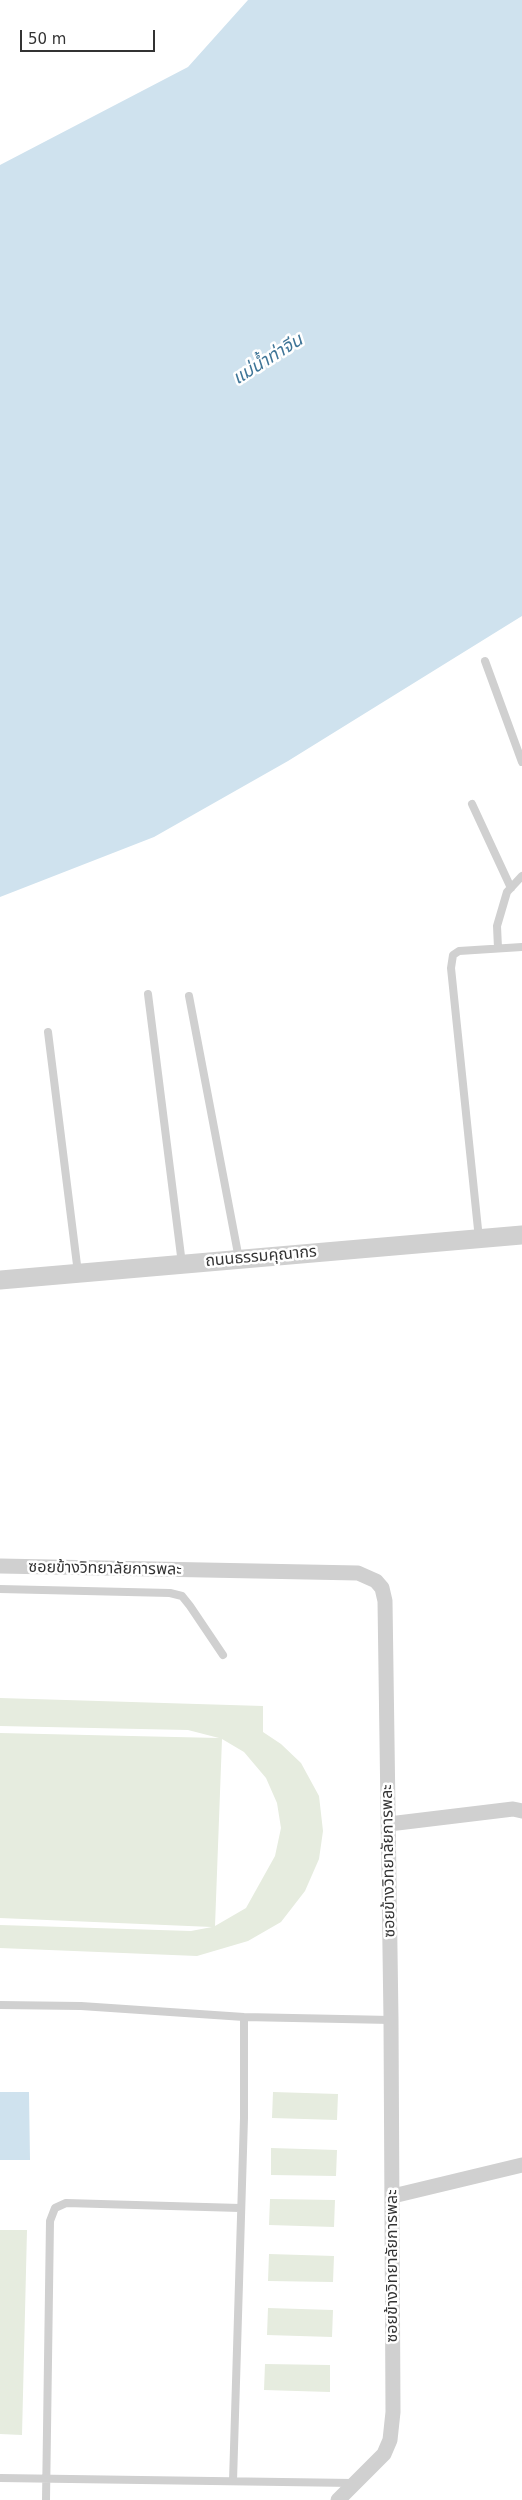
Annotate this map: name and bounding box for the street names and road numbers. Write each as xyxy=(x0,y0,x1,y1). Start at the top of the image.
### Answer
street label: ถนนธรรมคุณากร xyxy=(205,1243,317,1271)
street label: ซอยข้างวิทยาลัยการพละ xyxy=(28,1558,182,1580)
street label: ซอยข้างวิทยาลัยการพละ xyxy=(378,1784,400,1938)
street label: ซอยข้างวิทยาลัยการพละ xyxy=(383,2189,403,2343)

